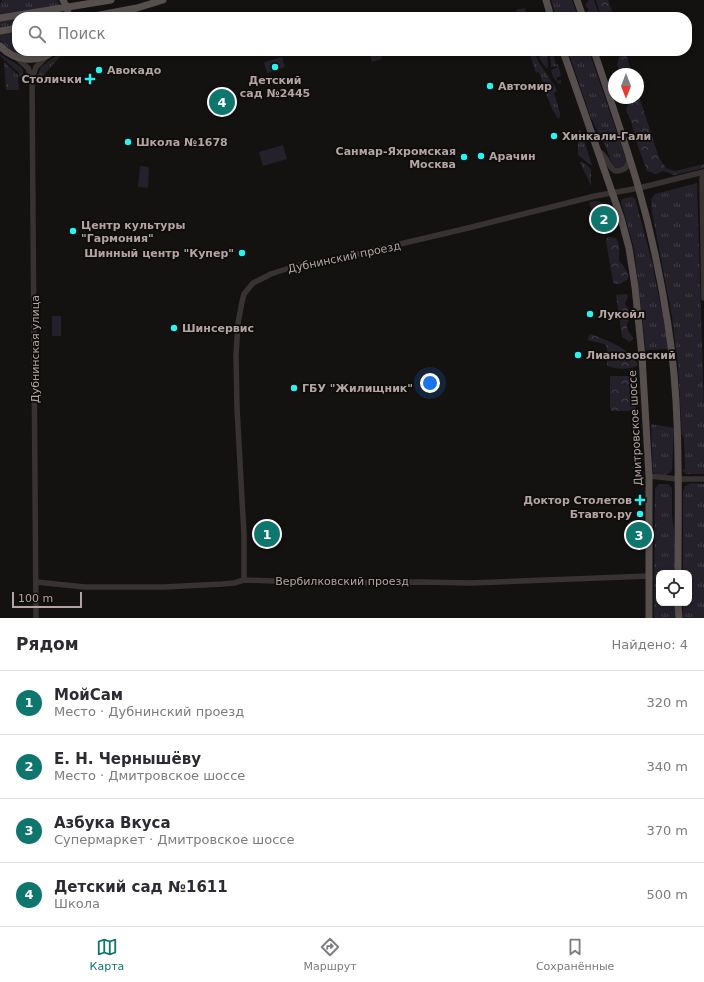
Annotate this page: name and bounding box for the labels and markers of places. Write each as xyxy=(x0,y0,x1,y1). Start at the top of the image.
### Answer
marker: Детский сад №2445 xyxy=(270,62,280,72)
place label: Авокадо xyxy=(107,64,162,77)
marker: Авокадо xyxy=(94,65,104,75)
place label: Столички xyxy=(22,73,82,86)
marker: Столички xyxy=(85,74,95,84)
place label: Детский сад №2445 xyxy=(240,74,310,100)
place label: Автомир xyxy=(498,80,552,93)
marker: Автомир xyxy=(485,81,495,91)
pin: 4 xyxy=(209,87,235,117)
place label: Хинкали-Гали xyxy=(562,130,651,143)
marker: Хинкали-Гали xyxy=(549,131,559,141)
place label: Школа №1678 xyxy=(136,136,228,149)
marker: Школа №1678 xyxy=(123,137,133,147)
place label: Санмар-Яхромская Москва xyxy=(336,145,456,171)
place label: Арачин xyxy=(489,150,536,163)
marker: Арачин xyxy=(476,151,486,161)
marker: Санмар-Яхромская Москва xyxy=(459,152,469,162)
pin: 2 xyxy=(591,204,617,234)
place label: Центр культуры "Гармония" xyxy=(81,219,185,245)
marker: Центр культуры "Гармония" xyxy=(68,226,78,236)
place label: Шинный центр "Купер" xyxy=(84,247,234,260)
marker: Шинный центр "Купер" xyxy=(237,248,247,258)
place label: Лукойл xyxy=(598,308,645,321)
marker: Лукойл xyxy=(585,309,595,319)
place label: Шинсервис xyxy=(182,322,254,335)
marker: Шинсервис xyxy=(169,323,179,333)
place label: Лианозовский xyxy=(586,349,676,362)
marker: Лианозовский xyxy=(573,350,583,360)
place label: ГБУ "Жилищник" xyxy=(302,382,413,395)
marker: ГБУ "Жилищник" xyxy=(289,383,299,393)
place label: Доктор Столетов xyxy=(523,494,632,507)
marker: Доктор Столетов xyxy=(635,495,645,505)
place label: Бтавто.ру xyxy=(570,508,632,521)
marker: Бтавто.ру xyxy=(635,509,645,519)
pin: 1 xyxy=(254,519,280,549)
pin: 3 xyxy=(626,520,652,550)

